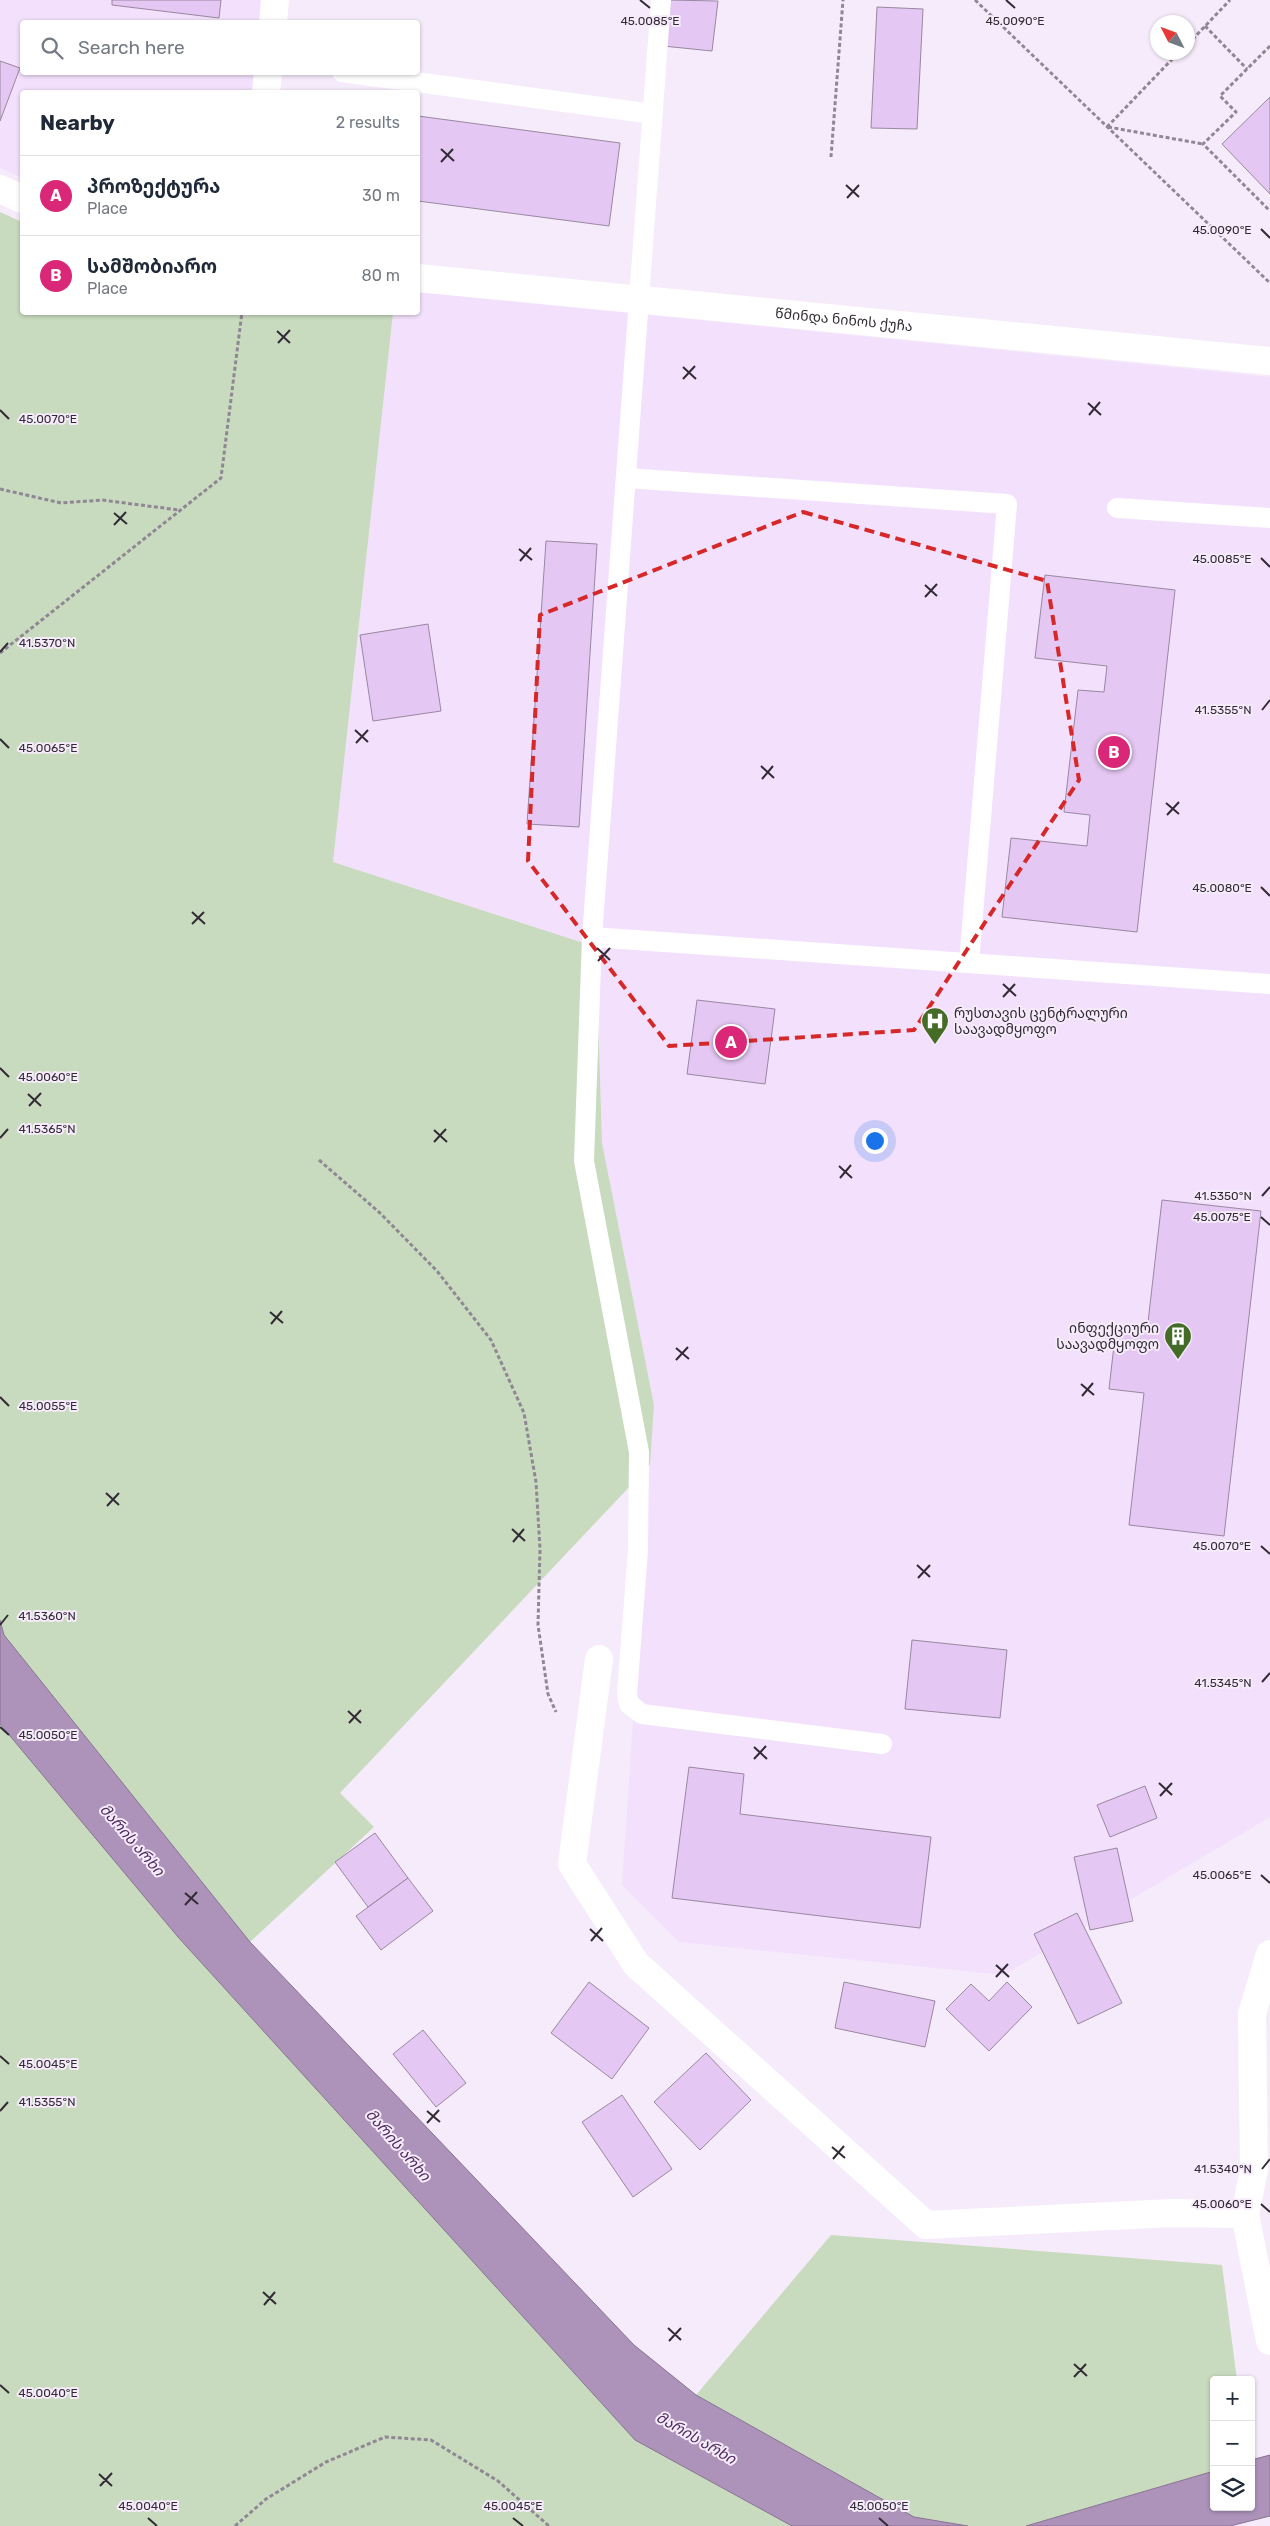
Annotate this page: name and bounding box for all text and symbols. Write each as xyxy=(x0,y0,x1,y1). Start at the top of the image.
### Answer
text: 45.0085°E xyxy=(620,14,680,28)
text: 45.0090°E xyxy=(985,14,1045,28)
north arrow xyxy=(1150,15,1195,60)
search box xyxy=(20,20,420,75)
icon: search xyxy=(38,34,66,62)
text: Search here xyxy=(78,36,185,59)
text: Nearby xyxy=(40,110,115,135)
text: 2 results xyxy=(336,113,400,132)
text: პროზექტურა xyxy=(87,175,220,198)
text: A xyxy=(50,186,62,205)
text: 30 m xyxy=(362,186,400,205)
text: Place xyxy=(87,199,128,218)
text: 45.0090°E xyxy=(1192,223,1252,237)
text: სამშობიარო xyxy=(87,255,217,278)
text: B xyxy=(50,266,62,285)
text: 80 m xyxy=(362,266,400,285)
text: Place xyxy=(87,279,128,298)
street label: წმინდა ნინოს ქუჩა xyxy=(775,304,913,335)
text: 45.0070°E xyxy=(19,412,77,426)
text: 45.0085°E xyxy=(1192,552,1252,566)
text: 41.5370°N xyxy=(19,636,75,650)
text: 41.5355°N xyxy=(1195,703,1251,717)
pin: B xyxy=(1098,733,1130,771)
text: 45.0065°E xyxy=(19,741,77,755)
text: 45.0080°E xyxy=(1192,881,1252,895)
place label: რუსთავის ცენტრალური საავადმყოფო xyxy=(954,1005,1128,1038)
hospital icon: რუსთავის ცენტრალური საავადმყოფო xyxy=(920,1006,950,1045)
pin: A xyxy=(715,1023,747,1061)
text: 45.0060°E xyxy=(18,1070,78,1084)
text: 41.5365°N xyxy=(18,1122,76,1136)
your location xyxy=(862,1128,888,1154)
text: 41.5350°N xyxy=(1194,1189,1252,1203)
text: 45.0075°E xyxy=(1193,1210,1251,1224)
place label: ინფექციური საავადმყოფო xyxy=(1056,1320,1159,1353)
building icon: ინფექციური საავადმყოფო xyxy=(1163,1321,1193,1360)
text: 45.0055°E xyxy=(19,1399,77,1413)
text: 45.0070°E xyxy=(1193,1539,1251,1553)
text: 41.5360°N xyxy=(18,1609,76,1623)
text: 41.5345°N xyxy=(1194,1676,1252,1690)
text: 45.0050°E xyxy=(18,1728,78,1742)
water label: მარის არხი xyxy=(96,1801,169,1880)
text: 45.0065°E xyxy=(1193,1868,1251,1882)
text: 45.0045°E xyxy=(18,2057,78,2071)
text: 41.5355°N xyxy=(19,2095,75,2109)
water label: მარის არხი xyxy=(362,2106,435,2185)
text: 41.5340°N xyxy=(1194,2162,1252,2176)
text: 45.0060°E xyxy=(1192,2197,1252,2211)
map controls xyxy=(1210,2376,1255,2511)
button: + xyxy=(1210,2376,1255,2421)
text: 45.0040°E xyxy=(18,2386,78,2400)
water label: მარის არხი xyxy=(653,2408,740,2469)
button: − xyxy=(1210,2421,1255,2466)
button: layers xyxy=(1210,2466,1255,2511)
text: 45.0040°E xyxy=(118,2499,178,2513)
text: 45.0045°E xyxy=(483,2499,543,2513)
text: 45.0050°E xyxy=(849,2499,909,2513)

